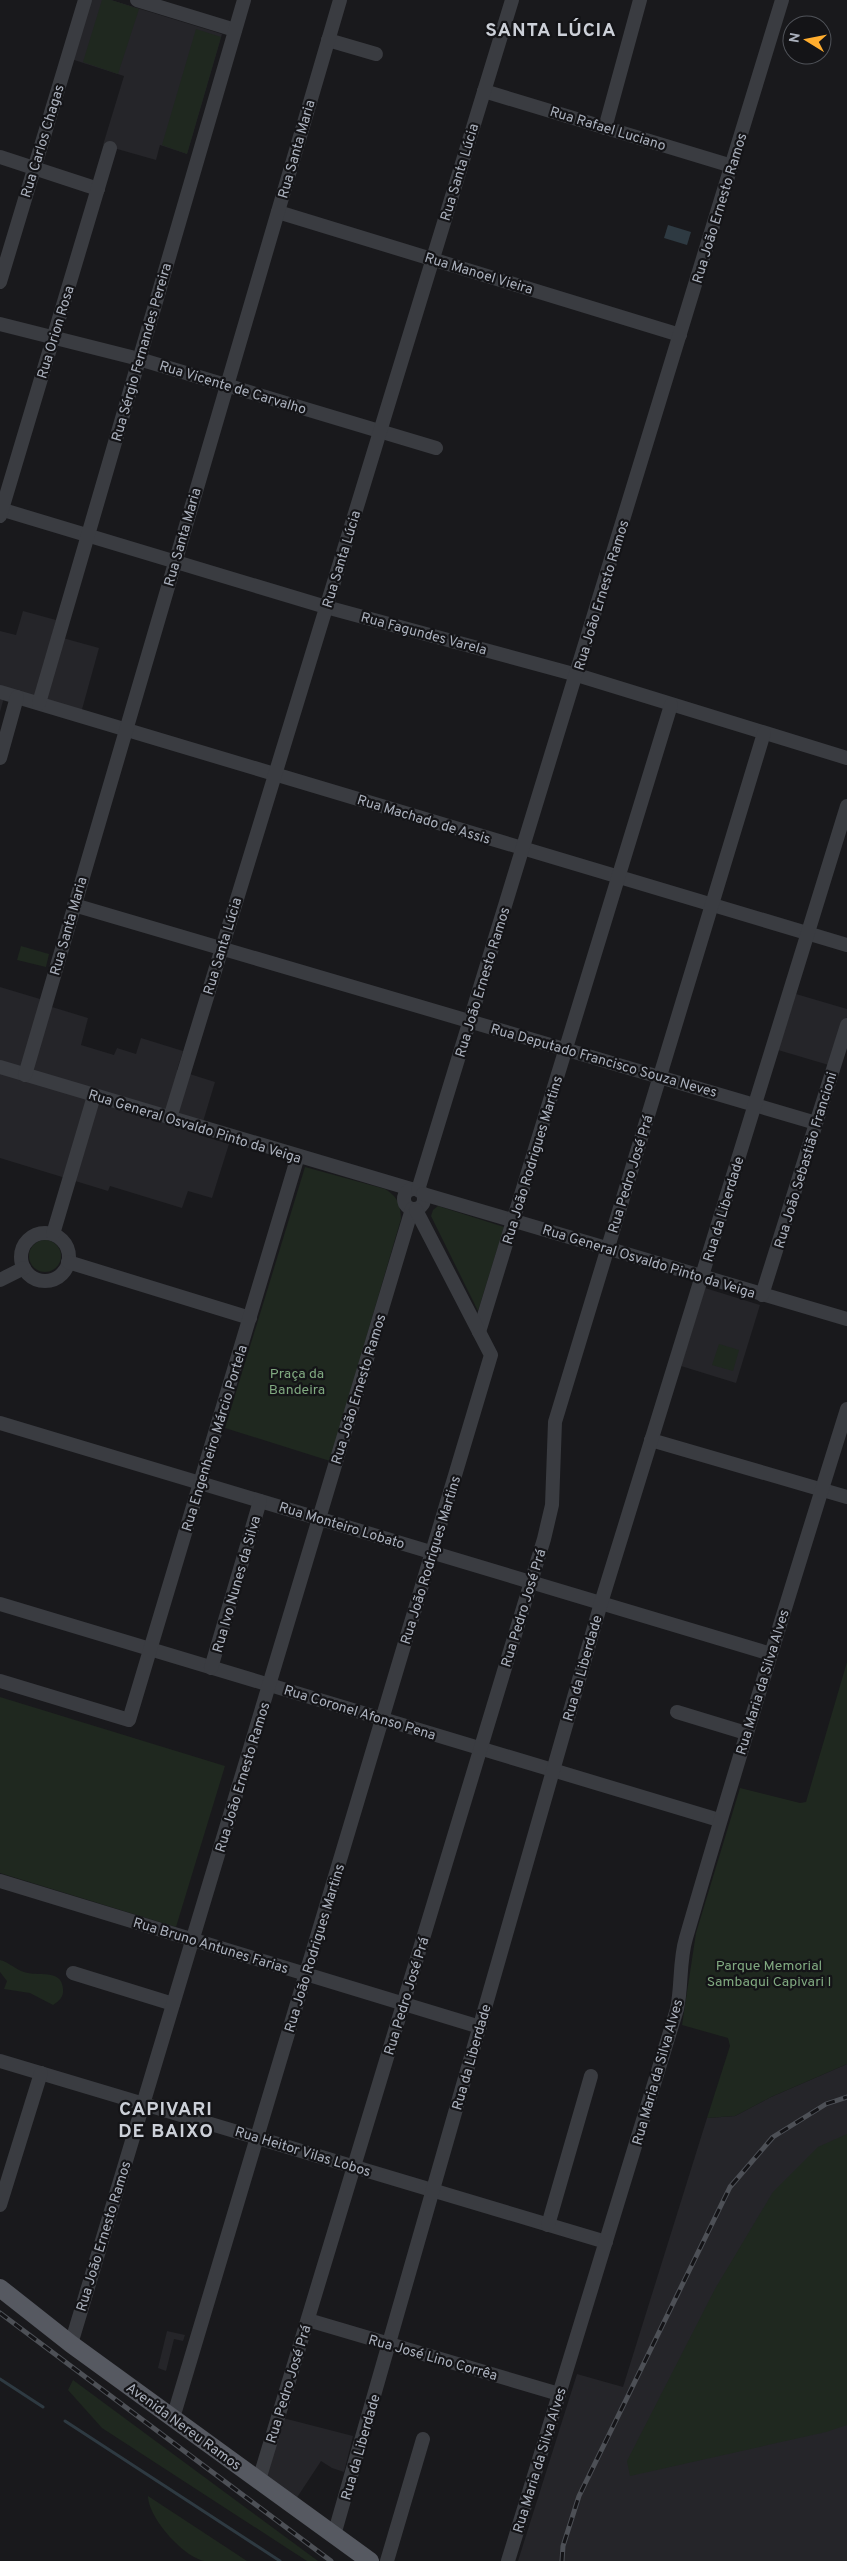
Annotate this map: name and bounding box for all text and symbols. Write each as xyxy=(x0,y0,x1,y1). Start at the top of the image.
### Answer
north arrow xyxy=(782,15,832,65)
district label: SANTA LÚCIA xyxy=(485,18,617,43)
text: N xyxy=(786,32,805,44)
street label: Rua Carlos Chagas xyxy=(18,83,69,200)
street label: Rua Santa Maria xyxy=(275,98,320,201)
street label: Rua Rafael Luciano xyxy=(547,104,668,155)
street label: Rua Santa Lúcia xyxy=(438,122,483,223)
street label: Rua João Ernesto Ramos xyxy=(689,131,751,286)
street label: Rua Manoel Vieira xyxy=(422,250,535,299)
street label: Rua Sérgio Fernandes Pereira xyxy=(109,261,176,444)
street label: Rua Orion Rosa xyxy=(34,284,79,381)
street label: Rua Vicente de Carvalho xyxy=(157,358,308,419)
street label: Rua Santa Maria xyxy=(161,486,206,589)
street label: Rua Santa Lúcia xyxy=(320,509,365,610)
street label: Rua João Ernesto Ramos xyxy=(571,518,633,673)
street label: Rua Fagundes Varela xyxy=(359,609,489,659)
street label: Rua Machado de Assis xyxy=(355,792,492,849)
street label: Rua Santa Maria xyxy=(47,875,92,978)
street label: Rua Santa Lúcia xyxy=(201,896,246,997)
street label: Rua João Ernesto Ramos xyxy=(452,905,514,1060)
street label: Rua Deputado Francisco Souza Neves xyxy=(488,1021,719,1102)
street label: Rua João Sebastião Francioni xyxy=(771,1070,841,1251)
street label: Rua João Rodrigues Martins xyxy=(500,1074,567,1247)
street label: Rua General Osvaldo Pinto da Veiga xyxy=(86,1087,303,1168)
street label: Rua Pedro José Prá xyxy=(605,1113,657,1236)
street label: Rua da Liberdade xyxy=(700,1155,749,1264)
street label: Rua General Osvaldo Pinto da Veiga xyxy=(540,1222,757,1303)
street label: Rua João Ernesto Ramos xyxy=(328,1312,390,1467)
street label: Rua Engenheiro Márcio Portela xyxy=(179,1343,252,1534)
park label: Praça da Bandeira xyxy=(269,1366,325,1399)
street label: Rua João Rodrigues Martins xyxy=(398,1474,465,1647)
street label: Rua Monteiro Lobato xyxy=(277,1499,407,1554)
street label: Rua Ivo Nunes da Silva xyxy=(210,1514,265,1655)
street label: Rua Pedro José Prá xyxy=(498,1547,550,1670)
street label: Rua Maria da Silva Alves xyxy=(733,1608,794,1757)
street label: Rua da Liberdade xyxy=(560,1614,607,1723)
street label: Rua Coronel Afonso Pena xyxy=(281,1682,438,1745)
street label: Rua João Ernesto Ramos xyxy=(212,1700,274,1855)
street label: Rua João Rodrigues Martins xyxy=(282,1862,349,2035)
street label: Rua Bruno Antunes Farias xyxy=(131,1915,290,1978)
street label: Rua Pedro José Prá xyxy=(381,1935,433,2058)
park label: Parque Memorial Sambaqui Capivari I xyxy=(707,1958,831,1991)
street label: Rua Maria da Silva Alves xyxy=(629,1997,687,2147)
street label: Rua da Liberdade xyxy=(449,2003,496,2112)
district label: CAPIVARI DE BAIXO xyxy=(118,2098,214,2144)
street label: Rua Heitor Vilas Lobos xyxy=(233,2124,373,2181)
street label: Rua João Ernesto Ramos xyxy=(73,2159,135,2314)
street label: Rua Pedro José Prá xyxy=(263,2323,315,2446)
street label: Rua José Lino Corrêa xyxy=(366,2332,499,2385)
street label: Avenida Nereu Ramos xyxy=(122,2380,244,2475)
street label: Rua Maria da Silva Alves xyxy=(510,2386,571,2535)
street label: Rua da Liberdade xyxy=(338,2393,385,2502)

